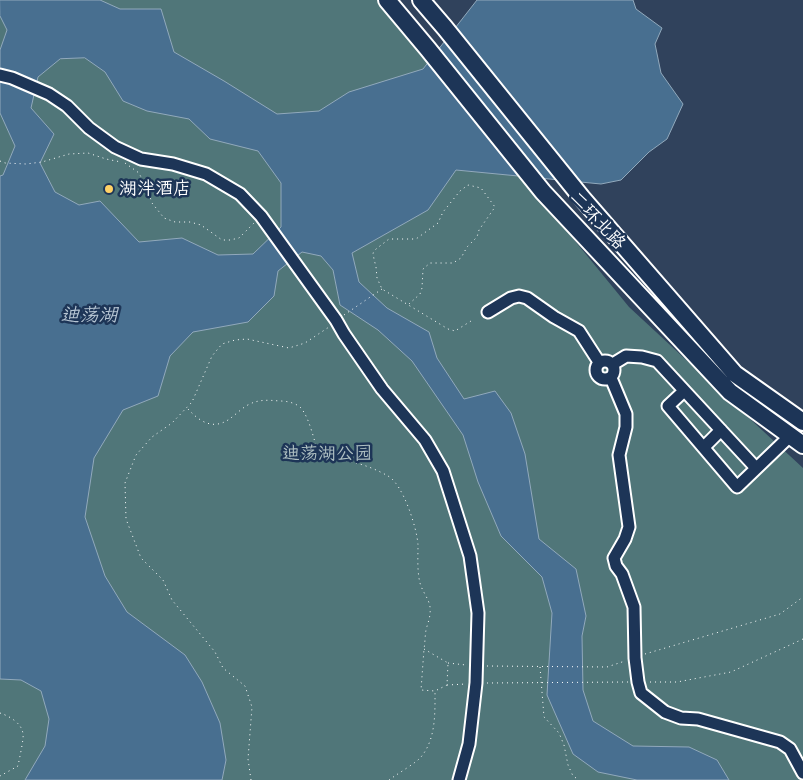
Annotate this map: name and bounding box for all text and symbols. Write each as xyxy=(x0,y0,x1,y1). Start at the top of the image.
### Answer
place label: 湖泮酒店 xyxy=(119,178,191,200)
marker: 湖泮酒店 xyxy=(103,183,115,195)
street label: 二环北路 xyxy=(565,187,629,255)
water label: 迪荡湖 xyxy=(61,305,117,327)
park label: 迪荡湖公园 xyxy=(282,443,372,465)

